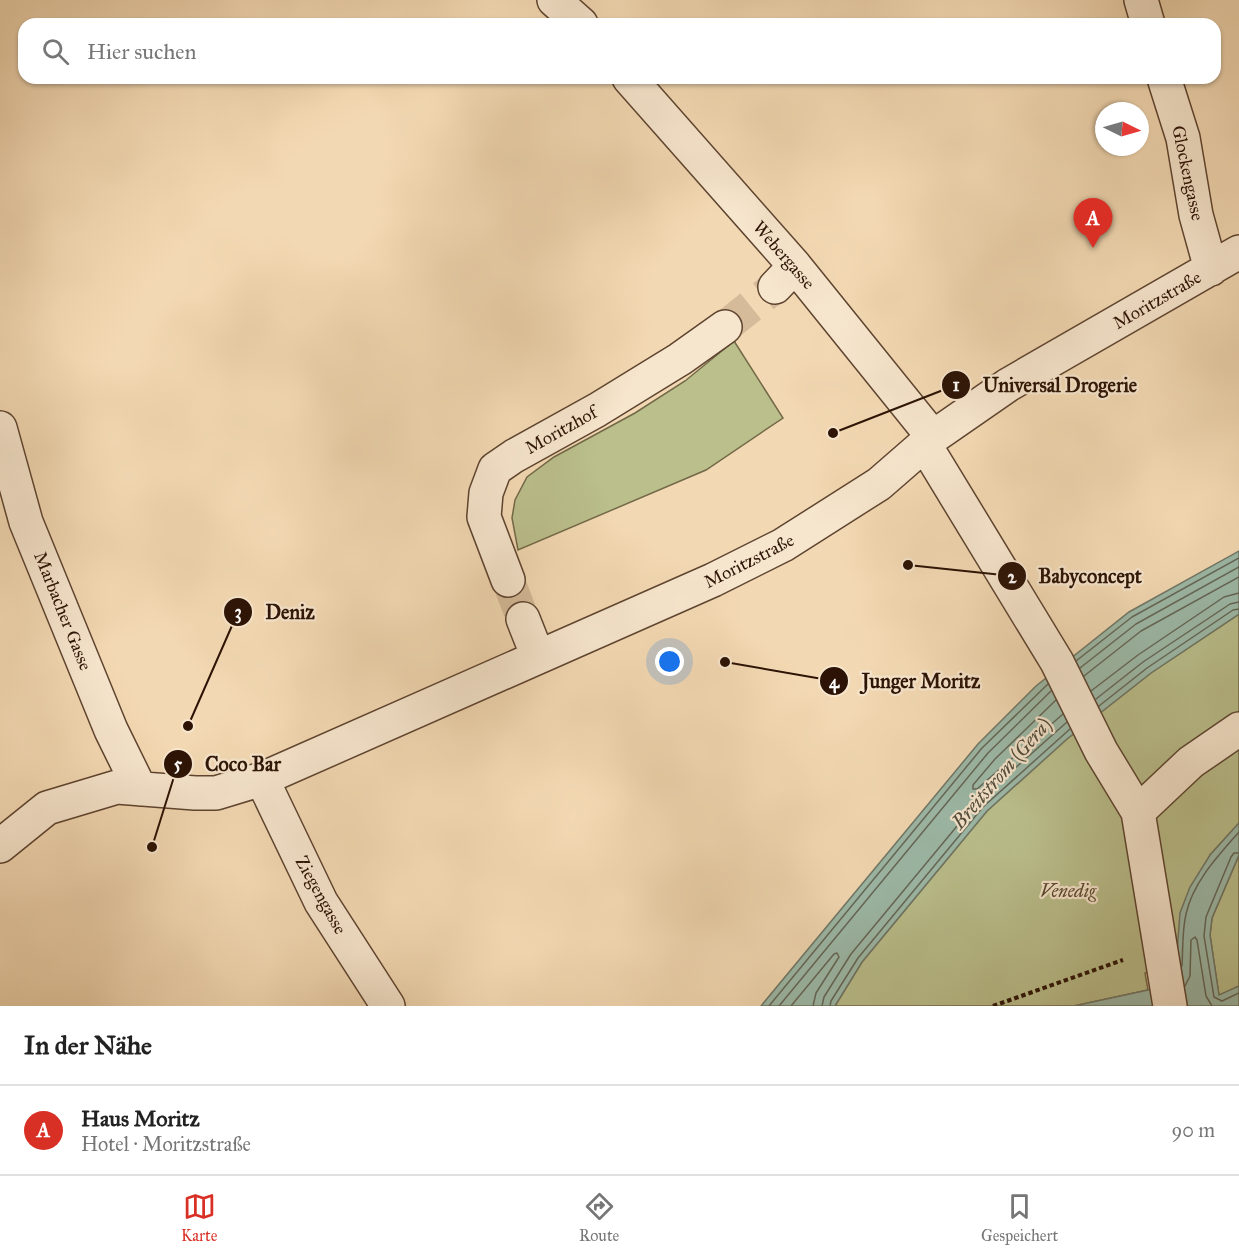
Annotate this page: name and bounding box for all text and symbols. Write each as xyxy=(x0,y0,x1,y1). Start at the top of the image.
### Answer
search box xyxy=(18,18,1221,84)
icon: search xyxy=(39,35,72,68)
text: Hier suchen xyxy=(87,38,196,65)
north arrow xyxy=(1095,102,1149,156)
street label: Glockengasse xyxy=(1166,123,1209,223)
pin: A xyxy=(1074,198,1112,248)
street label: Webergasse xyxy=(748,216,820,294)
street label: Moritzstraße xyxy=(1109,266,1205,334)
callout: Universal Drogerie xyxy=(941,366,1149,404)
text: Universal Drogerie xyxy=(983,373,1138,398)
text: 1 xyxy=(952,374,960,396)
street label: Moritzhof xyxy=(521,400,603,459)
street label: Moritzstraße xyxy=(700,529,798,593)
street label: Marbacher Gasse xyxy=(29,548,97,674)
callout: Babyconcept xyxy=(997,557,1154,595)
text: Babyconcept xyxy=(1038,564,1143,589)
text: 2 xyxy=(1008,566,1018,588)
callout: Deniz xyxy=(223,593,327,631)
text: Deniz xyxy=(265,600,316,624)
text: 3 xyxy=(234,601,242,624)
your location xyxy=(655,647,684,676)
callout: Junger Moritz xyxy=(819,662,992,700)
text: Junger Moritz xyxy=(859,669,981,695)
text: 4 xyxy=(829,671,840,694)
water label: Breitstrom (Gera) xyxy=(946,712,1057,835)
callout: Coco Bar xyxy=(163,745,293,783)
text: Coco Bar xyxy=(205,752,282,776)
text: 5 xyxy=(174,753,183,775)
street label: Ziegengasse xyxy=(290,852,351,938)
park label: Venedig xyxy=(1040,880,1097,902)
text: In der Nähe xyxy=(24,1029,152,1061)
text: Haus Moritz xyxy=(81,1105,200,1132)
text: A xyxy=(37,1118,50,1142)
text: 90 m xyxy=(1172,1118,1215,1142)
text: Hotel · Moritzstraße xyxy=(81,1132,251,1156)
tab: Karte xyxy=(181,1190,217,1245)
tab: Route xyxy=(579,1190,619,1245)
tab: Gespeichert xyxy=(981,1190,1058,1245)

